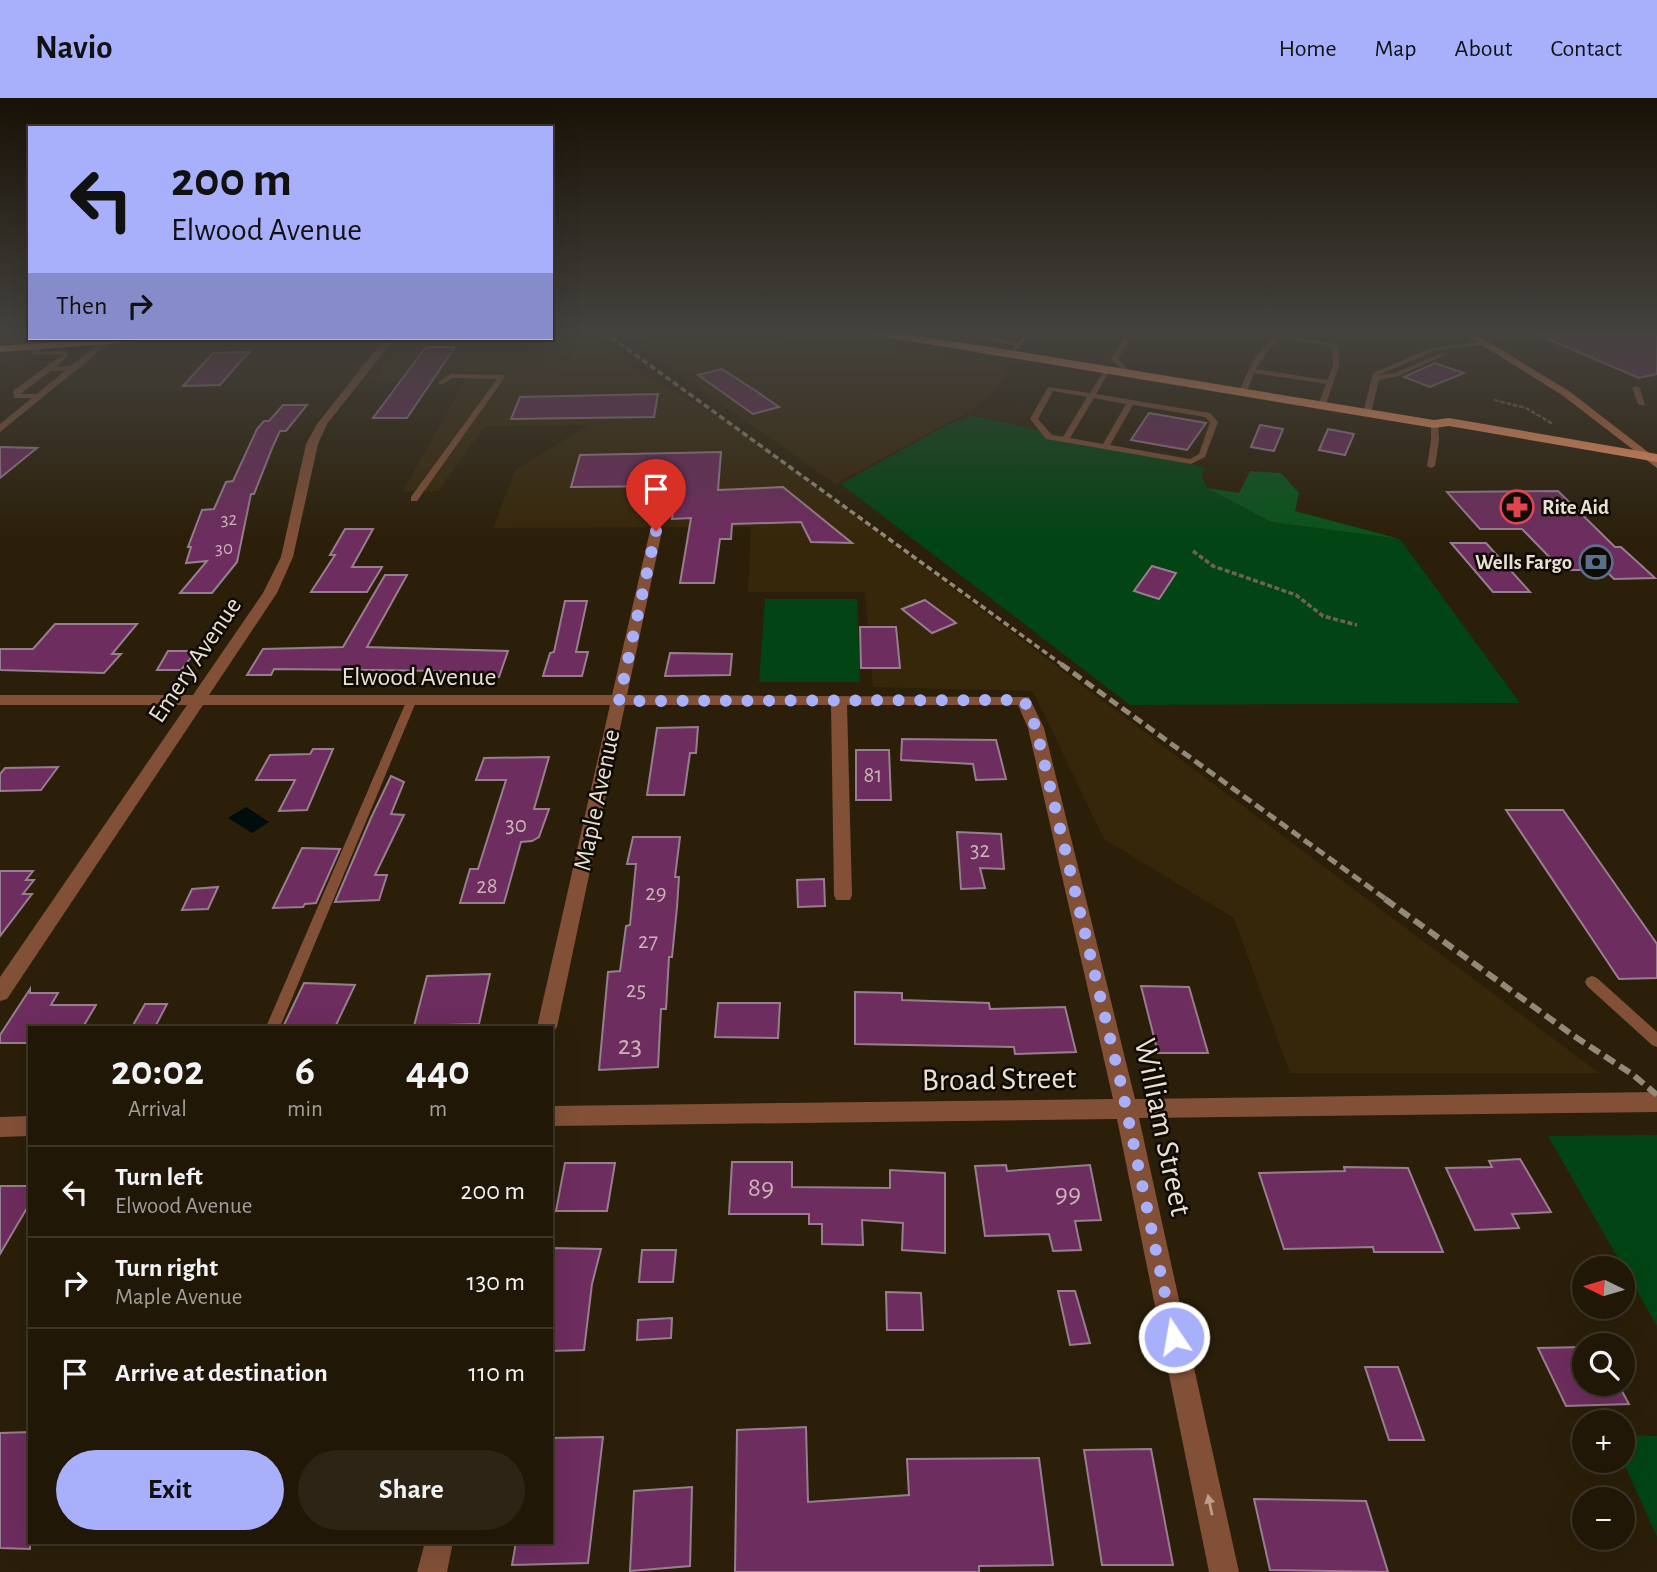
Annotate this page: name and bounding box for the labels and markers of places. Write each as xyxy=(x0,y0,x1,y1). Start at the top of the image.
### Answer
pin xyxy=(626,459,686,531)
pharmacy icon: Rite Aid xyxy=(1498,488,1536,526)
place label: Rite Aid xyxy=(1542,497,1609,518)
bank icon: Wells Fargo xyxy=(1577,543,1615,581)
place label: Wells Fargo xyxy=(1475,552,1572,573)

